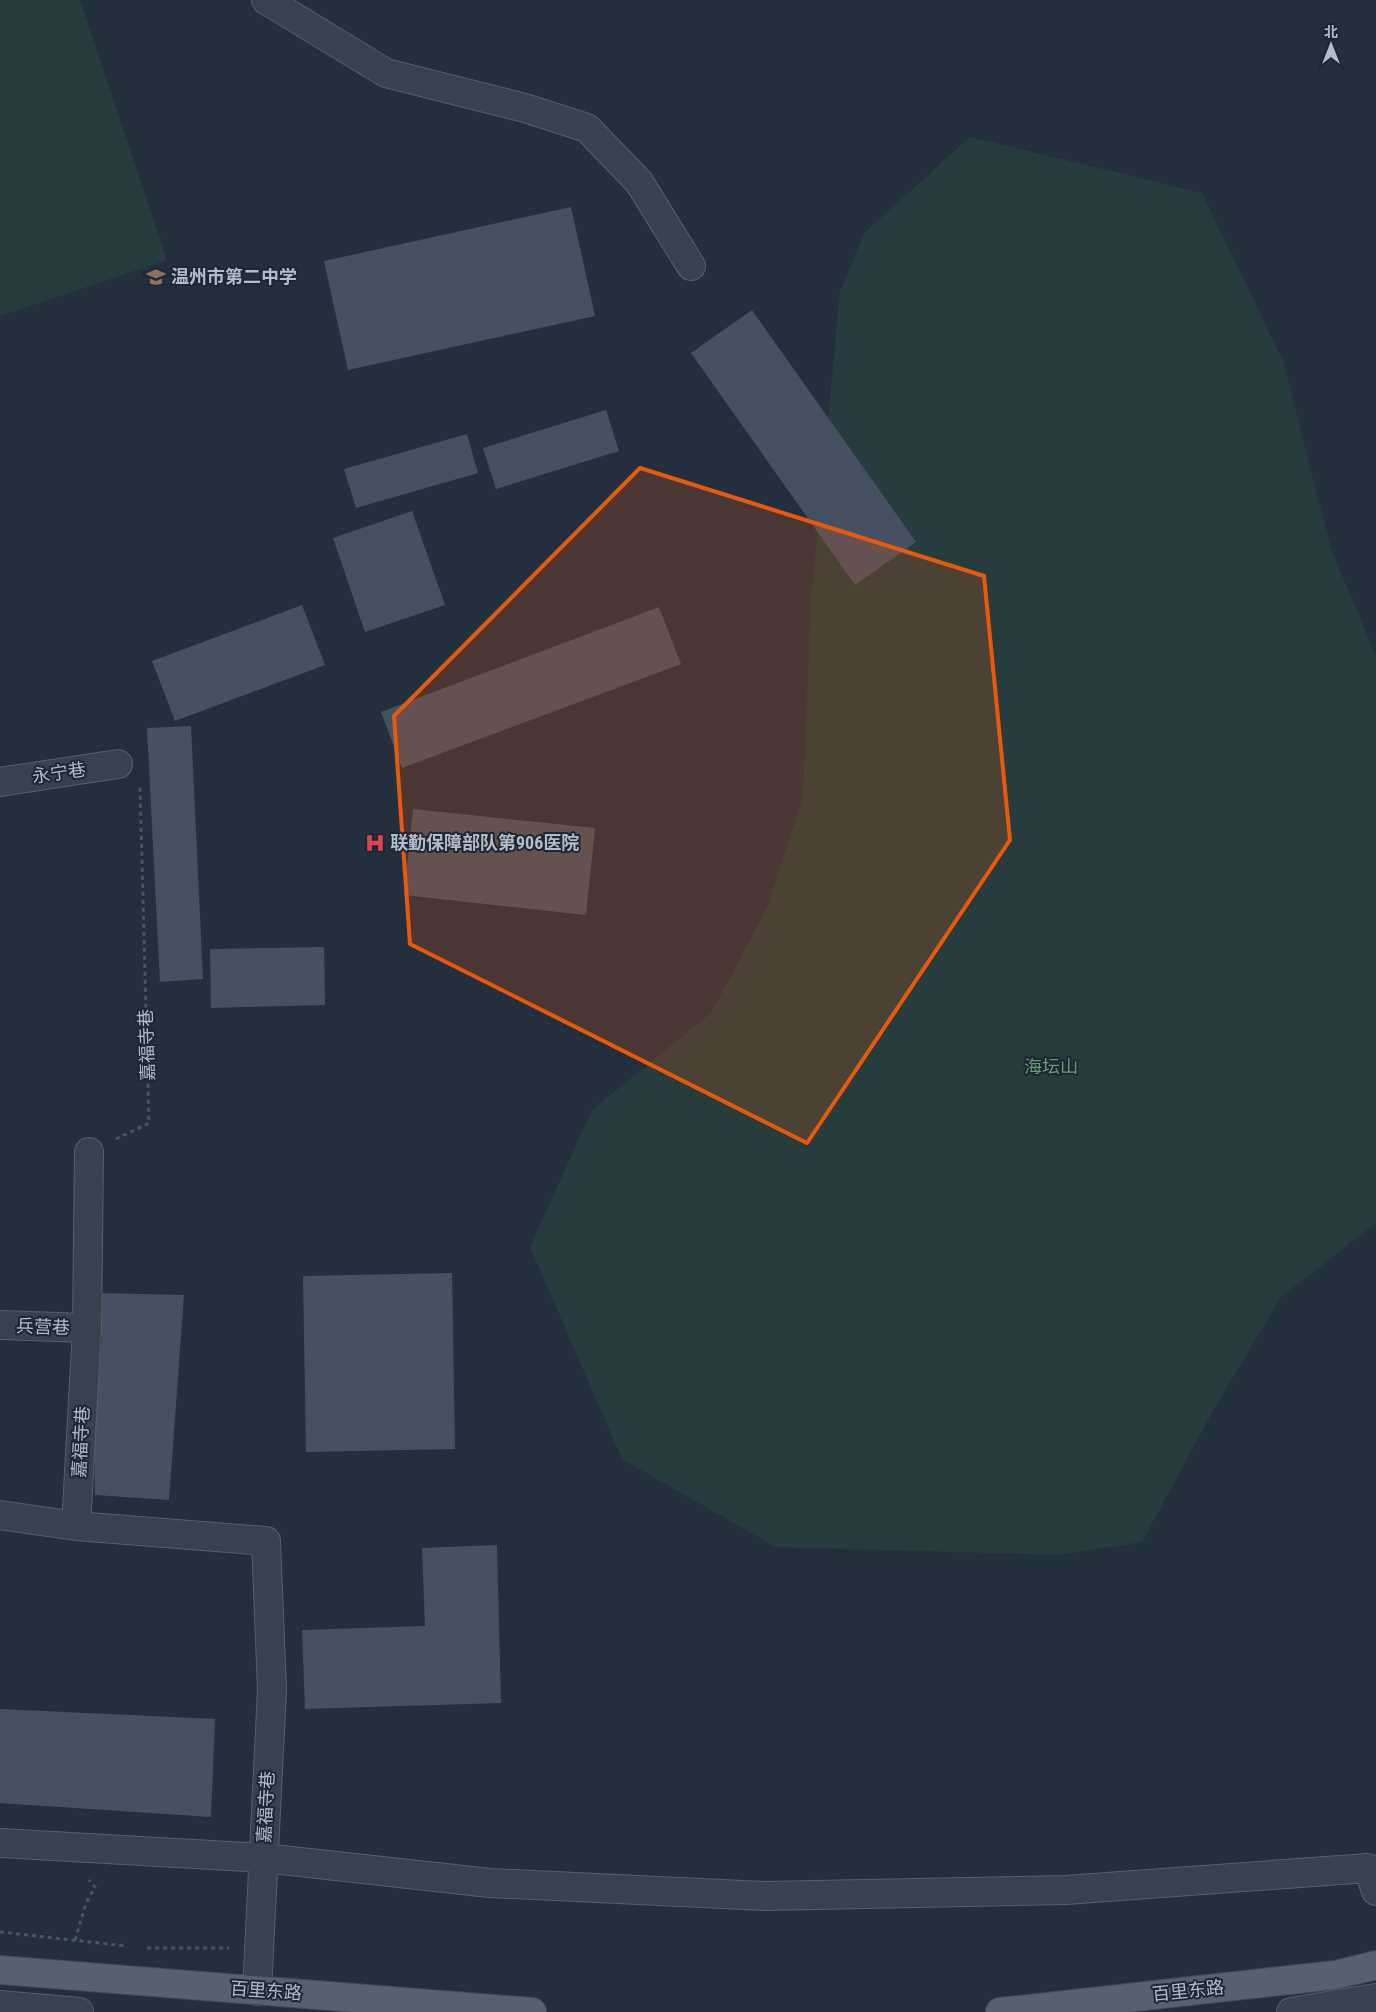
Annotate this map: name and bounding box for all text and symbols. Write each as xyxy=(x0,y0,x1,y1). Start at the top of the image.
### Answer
north arrow xyxy=(1306,20,1356,70)
text: 北 xyxy=(1324,24,1338,40)
school or university icon: 温州市第二中学 xyxy=(145,266,167,288)
place label: 温州市第二中学 xyxy=(171,266,297,287)
street label: 永宁巷 xyxy=(31,758,87,787)
hospital icon: 联勤保障部队第906医院 xyxy=(364,832,386,854)
place label: 联勤保障部队第906医院 xyxy=(390,832,579,853)
street label: 嘉福寺巷 xyxy=(135,1009,158,1081)
park label: 海坛山 xyxy=(1024,1056,1078,1077)
street label: 兵营巷 xyxy=(16,1315,70,1338)
street label: 嘉福寺巷 xyxy=(68,1405,93,1478)
street label: 嘉福寺巷 xyxy=(253,1770,278,1843)
street label: 百里东路 xyxy=(1151,1976,1225,2005)
street label: 百里东路 xyxy=(229,1978,303,2003)

